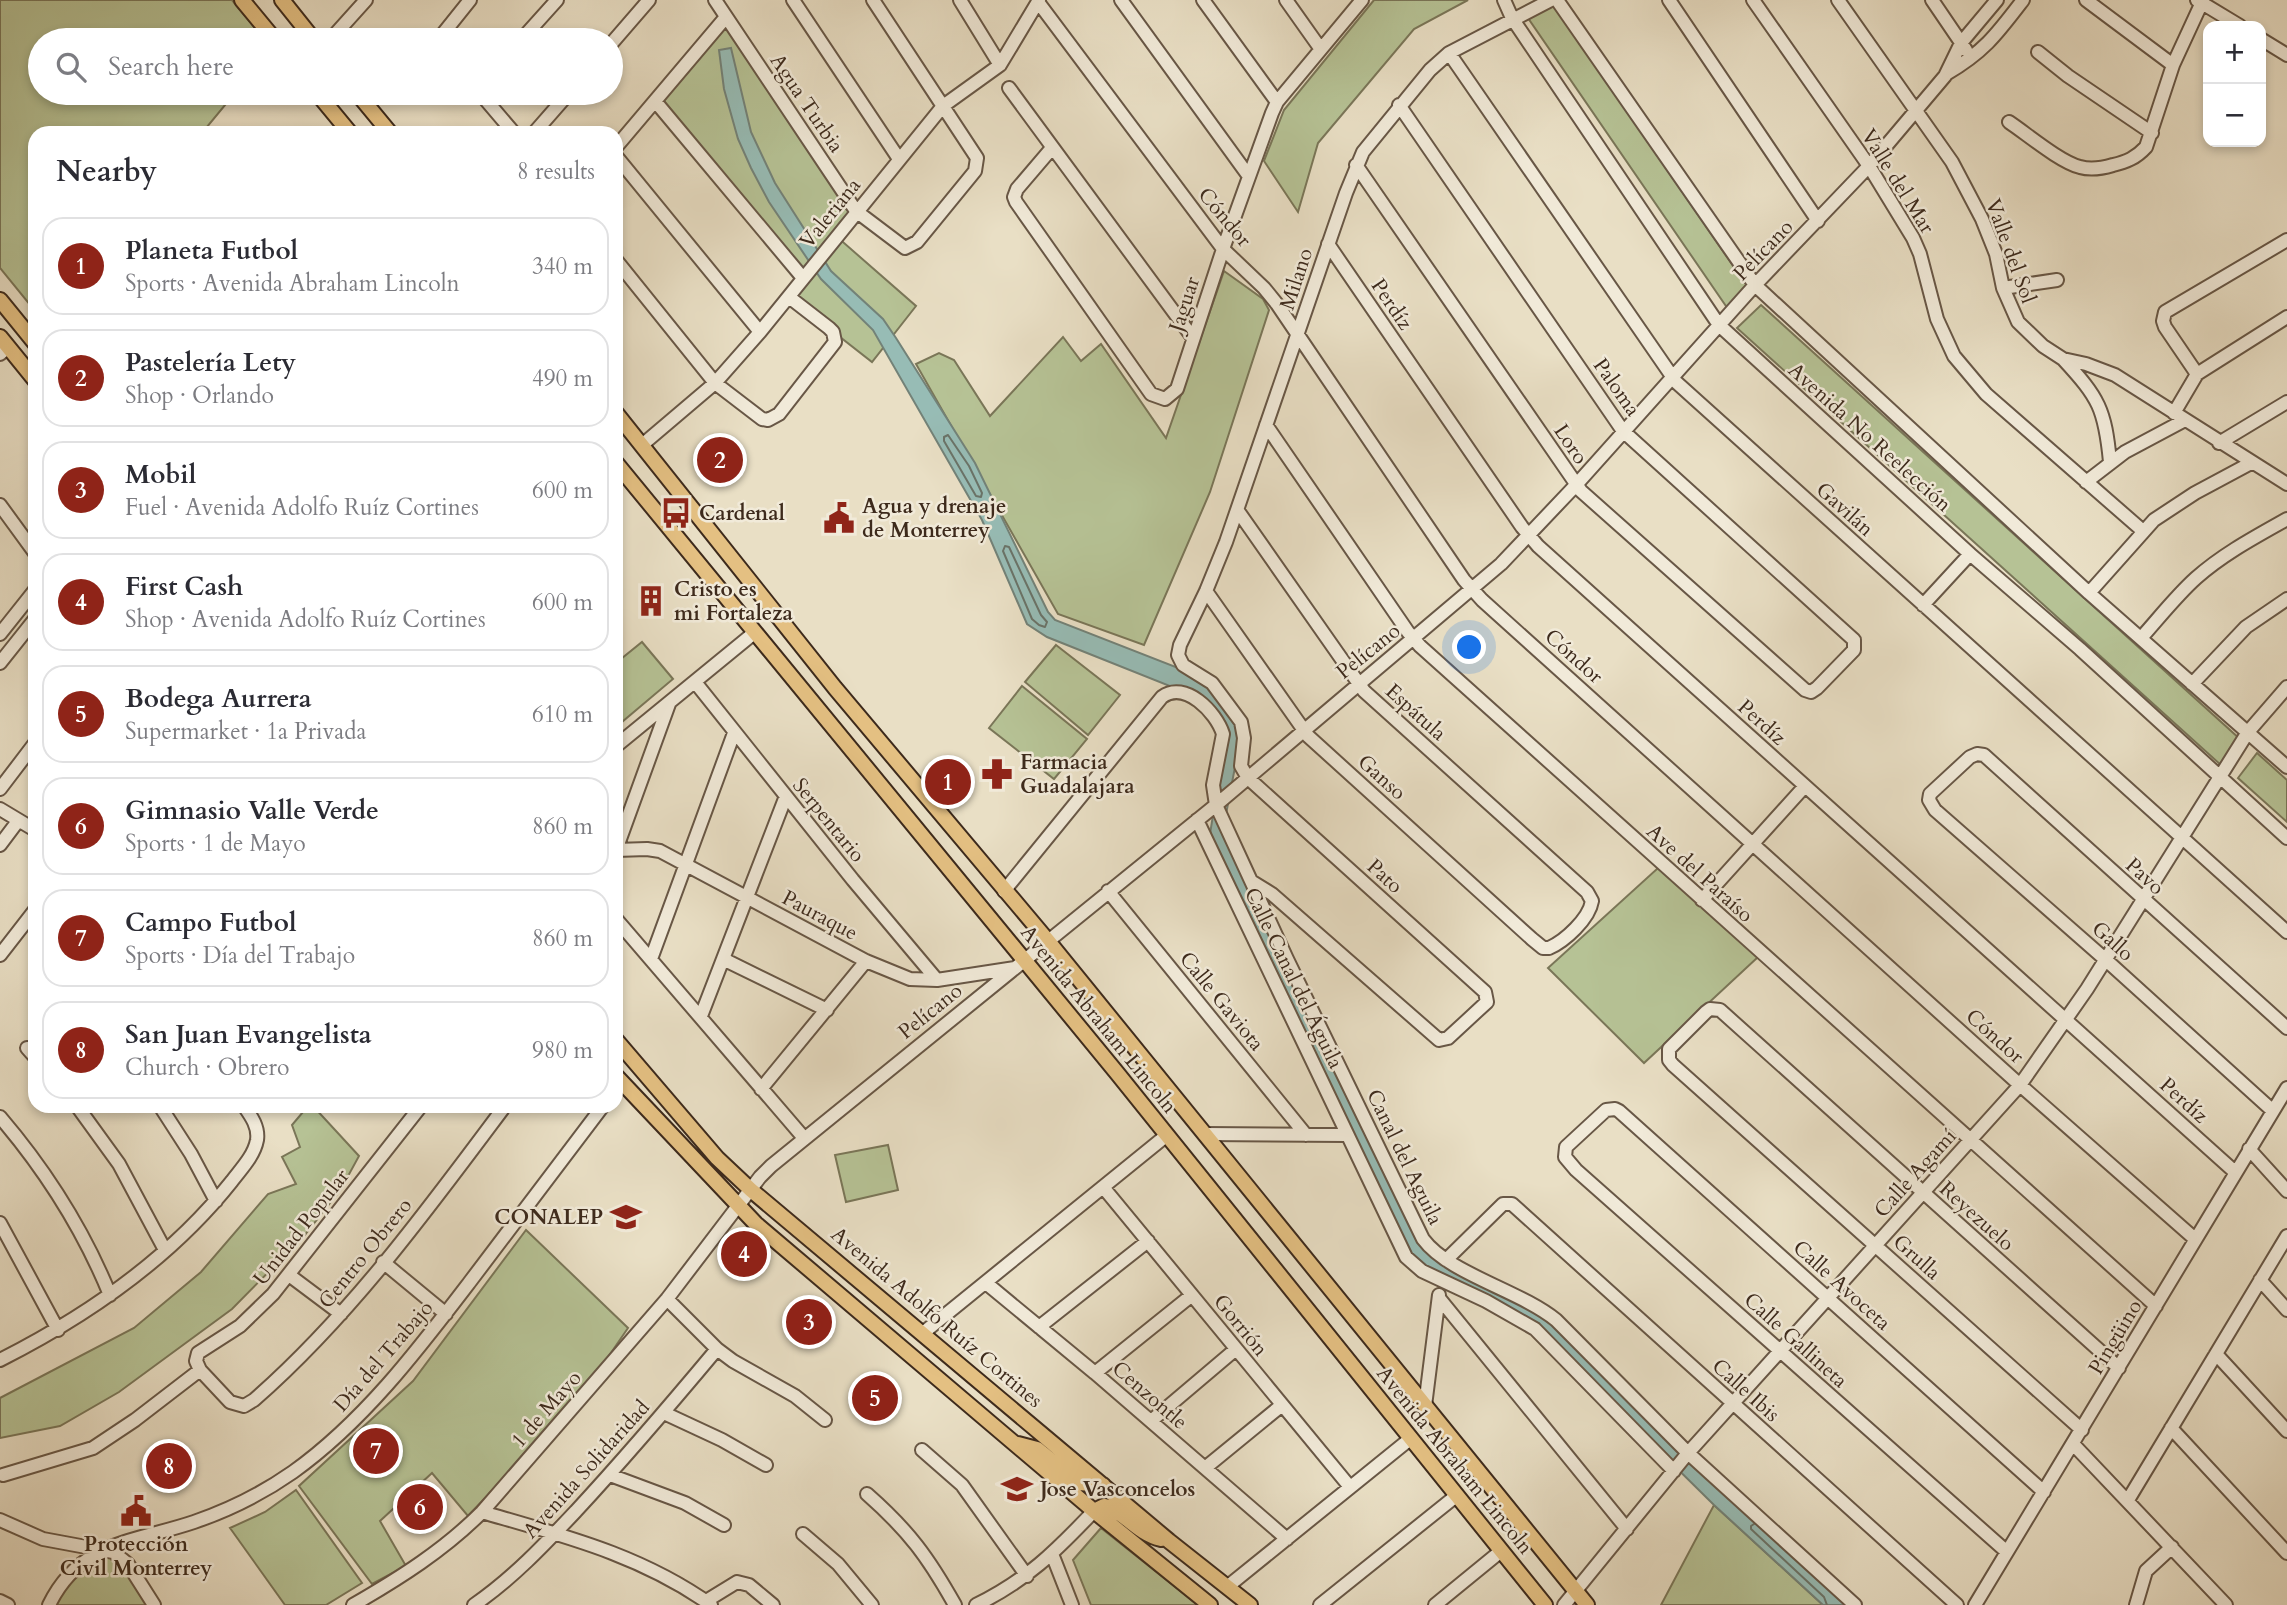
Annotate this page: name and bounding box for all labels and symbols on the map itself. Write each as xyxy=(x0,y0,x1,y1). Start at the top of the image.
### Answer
street label: Agua Turbia xyxy=(763,48,850,159)
street label: Valle del Mar xyxy=(1854,123,1941,240)
street label: Valeriana xyxy=(793,172,868,255)
street label: Cóndor xyxy=(1191,181,1258,254)
street label: Valle del Sol xyxy=(1978,195,2043,307)
street label: Pelícano xyxy=(1727,213,1800,287)
street label: Milano xyxy=(1273,245,1320,314)
street label: Jaguar xyxy=(1161,273,1207,338)
street label: Perdíz xyxy=(1364,273,1420,336)
street label: Paloma xyxy=(1586,352,1647,422)
street label: Avenida No Reelección xyxy=(1782,356,1958,519)
street label: Loro xyxy=(1547,418,1595,470)
pin: 2 xyxy=(697,434,743,486)
street label: Gavilán xyxy=(1809,476,1880,543)
place label: Agua y drenaje de Monterrey xyxy=(862,492,1006,545)
bus stop icon: Cardenal xyxy=(659,496,693,530)
place label: Cardenal xyxy=(699,499,785,528)
public building icon: Agua y drenaje de Monterrey xyxy=(822,501,856,535)
place label: Cristo es mi Fortaleza xyxy=(674,575,794,628)
building icon: Cristo es mi Fortaleza xyxy=(634,584,668,618)
street label: Pelícano xyxy=(1330,616,1407,686)
street label: Cóndor xyxy=(1538,622,1609,691)
your location xyxy=(1452,630,1486,664)
street label: Espátula xyxy=(1379,677,1452,748)
street label: Perdíz xyxy=(1731,693,1793,752)
place label: Farmacia Guadalajara xyxy=(1020,748,1135,801)
street label: Ganso xyxy=(1351,748,1412,807)
pin: 1 xyxy=(925,756,971,808)
pharmacy icon: Farmacia Guadalajara xyxy=(980,757,1014,791)
street label: Serpentario xyxy=(786,772,872,869)
street label: Ave del Paraíso xyxy=(1640,817,1760,929)
street label: Pavo xyxy=(2119,851,2171,902)
street label: Pato xyxy=(1360,852,1409,900)
street label: Pauraque xyxy=(777,883,863,948)
street label: Calle Canal del Águila xyxy=(1237,883,1350,1074)
street label: Gallo xyxy=(2085,915,2140,968)
street label: Avenida Abraham Lincoln xyxy=(1014,919,1184,1120)
street label: Calle Gaviota xyxy=(1172,945,1271,1057)
street label: Pelícano xyxy=(892,976,969,1046)
street label: Cóndor xyxy=(1959,1002,2030,1071)
street label: Perdíz xyxy=(2153,1071,2215,1130)
street label: Canal del Aguila xyxy=(1359,1085,1450,1230)
street label: Calle Agamí xyxy=(1868,1123,1963,1224)
street label: Unidad Popular xyxy=(247,1163,356,1292)
street label: Reyezuelo xyxy=(1933,1175,2021,1258)
street label: Centro Obrero xyxy=(312,1192,419,1315)
school or university icon: CONALEP xyxy=(609,1200,643,1234)
place label: CONALEP xyxy=(494,1203,603,1232)
street label: Avenida Adolfo Ruíz Cortines xyxy=(825,1220,1049,1415)
pin: 4 xyxy=(721,1228,767,1280)
street label: Grulla xyxy=(1886,1228,1947,1287)
street label: Calle Avoceta xyxy=(1786,1234,1897,1337)
street label: Calle Gallineta xyxy=(1737,1286,1854,1395)
street label: Gorrión xyxy=(1207,1288,1275,1363)
street label: Día del Trabajo xyxy=(327,1294,440,1418)
street label: Pingüino xyxy=(2082,1294,2149,1380)
pin: 3 xyxy=(786,1296,832,1348)
street label: Calle Ibis xyxy=(1705,1352,1786,1429)
street label: Cenzontle xyxy=(1106,1354,1194,1436)
street label: Avenida Abraham Lincoln xyxy=(1370,1360,1540,1561)
street label: 1 de Mayo xyxy=(505,1364,588,1454)
pin: 5 xyxy=(852,1372,898,1424)
street label: Avenida Solidaridad xyxy=(516,1394,656,1545)
pin: 7 xyxy=(353,1425,399,1477)
pin: 8 xyxy=(146,1440,192,1492)
school or university icon: Jose Vasconcelos xyxy=(1000,1472,1034,1506)
place label: Jose Vasconcelos xyxy=(1037,1475,1195,1504)
pin: 6 xyxy=(397,1481,443,1533)
public building icon: Protección Civil Monterrey xyxy=(119,1494,153,1528)
place label: Protección Civil Monterrey xyxy=(60,1530,212,1583)

